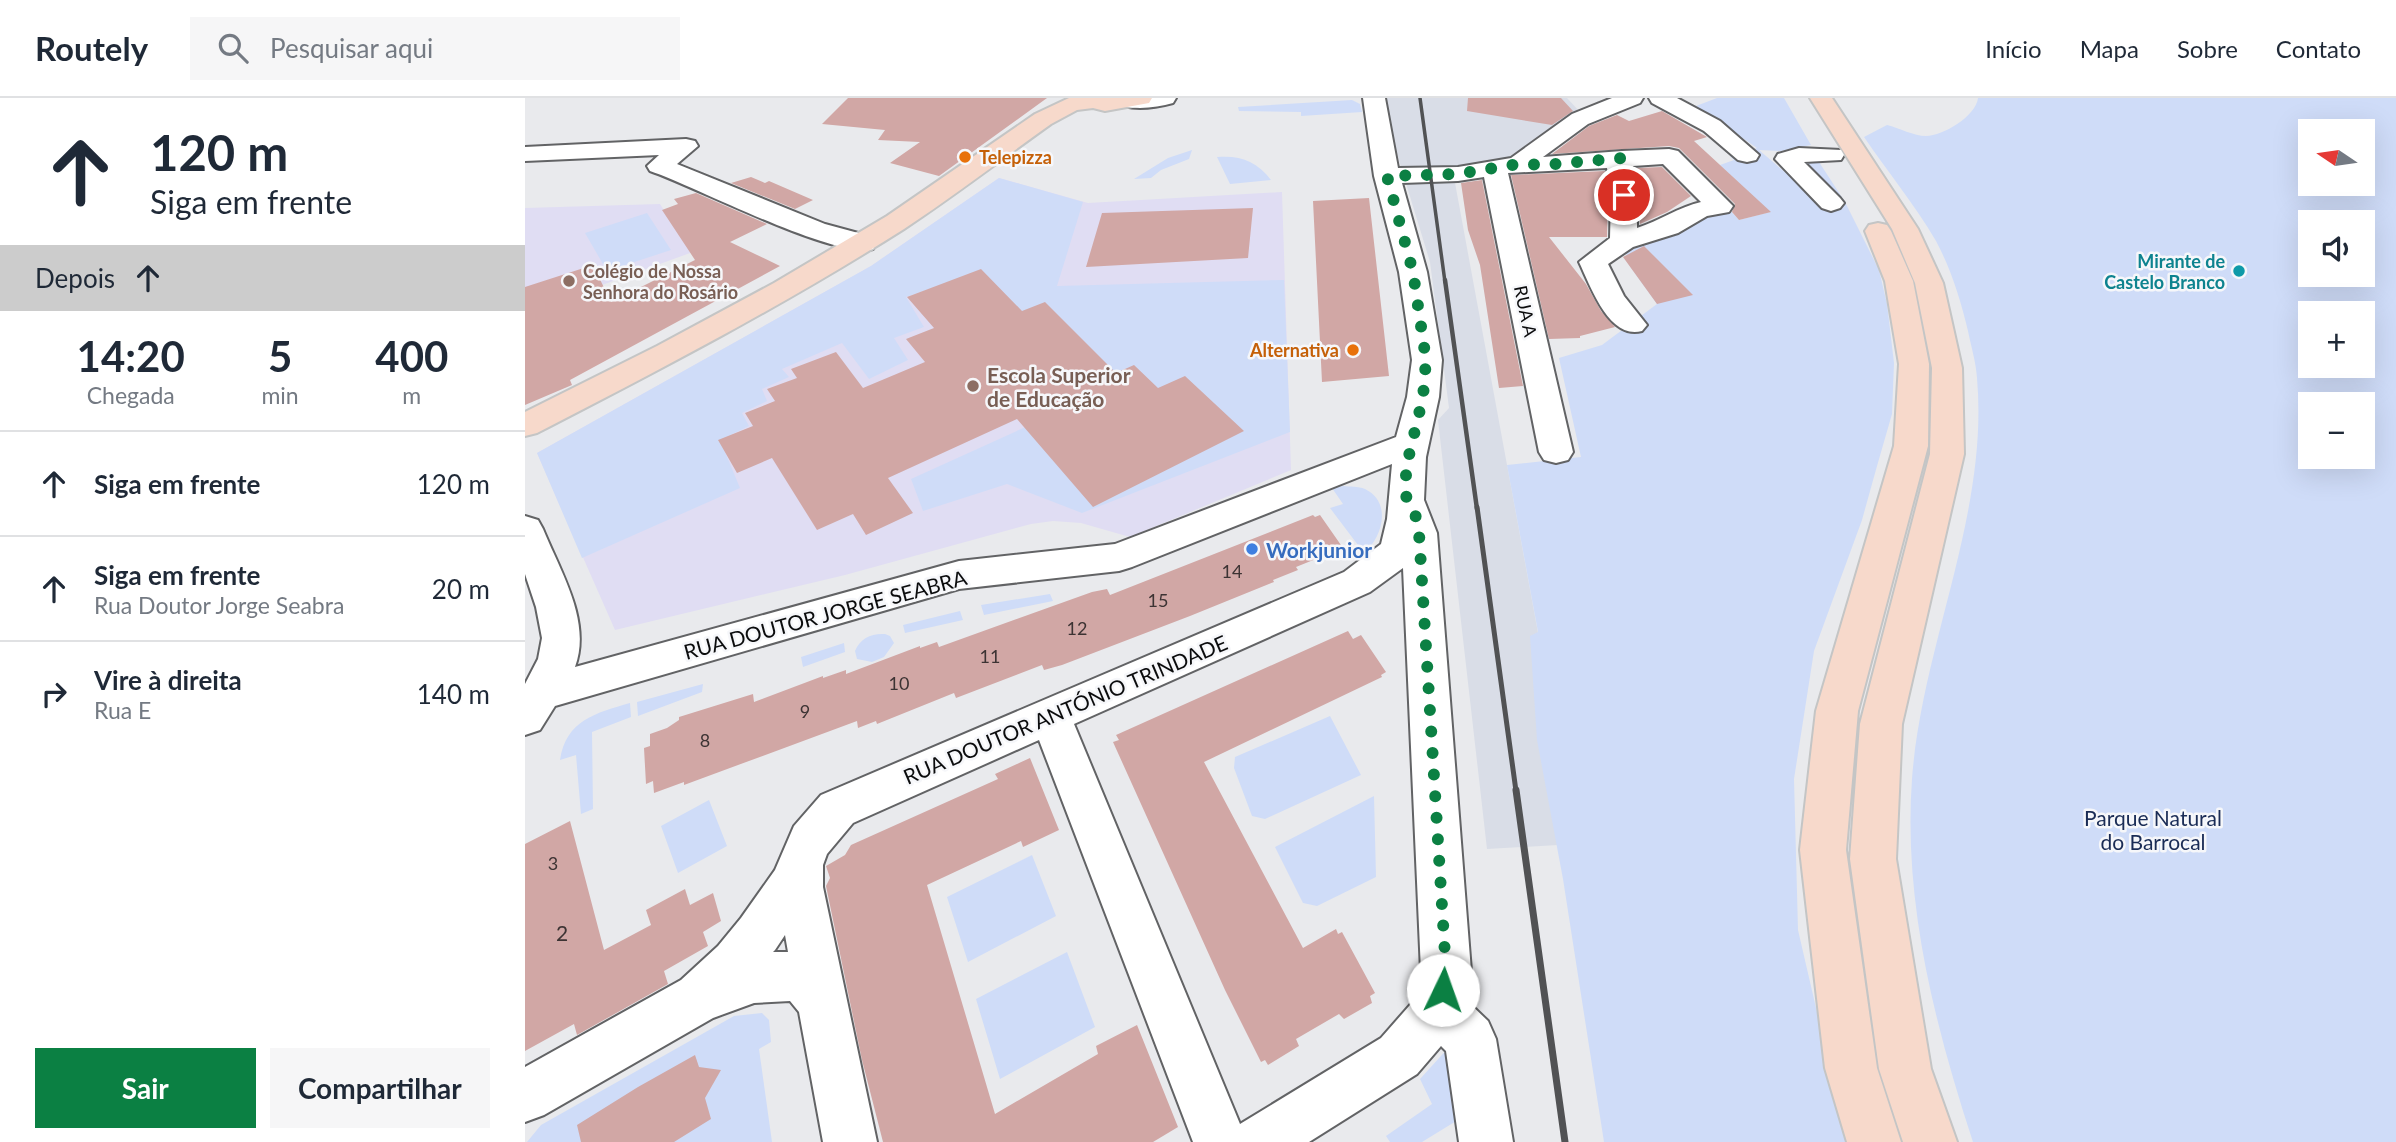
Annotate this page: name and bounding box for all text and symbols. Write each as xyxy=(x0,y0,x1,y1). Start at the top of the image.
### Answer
search box xyxy=(190,17,680,80)
text: Routely xyxy=(35,28,148,68)
icon: search xyxy=(214,29,252,67)
text: Pesquisar aqui xyxy=(270,32,433,64)
text: Início xyxy=(1985,34,2042,63)
text: Mapa xyxy=(2080,34,2139,63)
text: Sobre xyxy=(2177,34,2238,63)
text: Contato xyxy=(2276,34,2361,63)
north arrow xyxy=(2298,119,2375,196)
map controls xyxy=(2298,119,2375,469)
text: 120 m xyxy=(150,123,288,181)
icon: ahead xyxy=(35,126,126,217)
place label: Telepizza xyxy=(979,146,1052,168)
marker: Telepizza xyxy=(957,149,973,165)
pin xyxy=(1594,165,1654,225)
icon: arrive xyxy=(1605,176,1643,214)
text: Siga em frente xyxy=(150,182,352,221)
button: sound xyxy=(2298,210,2375,287)
place label: Mirante de Castelo Branco xyxy=(2104,250,2225,293)
icon: ahead xyxy=(129,259,167,297)
place label: Colégio de Nossa Senhora do Rosário xyxy=(583,260,738,303)
text: Depois xyxy=(35,262,115,294)
marker: Mirante de Castelo Branco xyxy=(2231,263,2247,279)
marker: Colégio de Nossa Senhora do Rosário xyxy=(561,273,577,289)
street label: RUA A xyxy=(1510,283,1542,339)
button: + xyxy=(2298,301,2375,378)
text: 14:20 xyxy=(77,331,185,381)
text: 5 xyxy=(268,331,292,381)
text: 400 xyxy=(375,331,448,381)
place label: Alternativa xyxy=(1249,339,1339,361)
marker: Alternativa xyxy=(1345,342,1361,358)
place label: Escola Superior de Educação xyxy=(987,362,1131,411)
marker: Escola Superior de Educação xyxy=(965,378,981,394)
text: Chegada xyxy=(87,381,175,409)
text: min xyxy=(261,381,299,409)
text: m xyxy=(402,381,421,409)
button: − xyxy=(2298,392,2375,469)
icon: ahead xyxy=(35,465,73,503)
text: Siga em frente xyxy=(94,468,261,500)
text: 120 m xyxy=(417,468,490,500)
place label: Workjunior xyxy=(1266,537,1372,562)
marker: Workjunior xyxy=(1244,541,1260,557)
text: Siga em frente xyxy=(94,559,261,591)
house number: 14 xyxy=(1222,560,1242,582)
street label: RUA DOUTOR JORGE SEABRA xyxy=(681,564,970,664)
icon: ahead xyxy=(35,570,73,608)
text: 20 m xyxy=(432,573,490,605)
house number: 15 xyxy=(1148,589,1168,611)
text: Rua Doutor Jorge Seabra xyxy=(94,591,344,619)
house number: 12 xyxy=(1067,617,1087,639)
street label: RUA DOUTOR ANTÓNIO TRINDADE xyxy=(899,629,1231,789)
house number: 11 xyxy=(980,645,1000,667)
text: Vire à direita xyxy=(94,664,242,696)
house number: 10 xyxy=(889,672,909,694)
icon: right xyxy=(35,675,73,713)
text: 140 m xyxy=(417,678,490,710)
text: Rua E xyxy=(94,696,151,724)
house number: 9 xyxy=(800,700,810,722)
house number: 8 xyxy=(700,729,710,751)
park label: Parque Natural do Barrocal xyxy=(2084,805,2222,854)
house number: 3 xyxy=(548,852,558,874)
house number: 2 xyxy=(556,920,568,945)
position arrow xyxy=(1406,953,1480,1027)
button: Sair xyxy=(35,1048,256,1128)
button: Compartilhar xyxy=(270,1048,490,1128)

